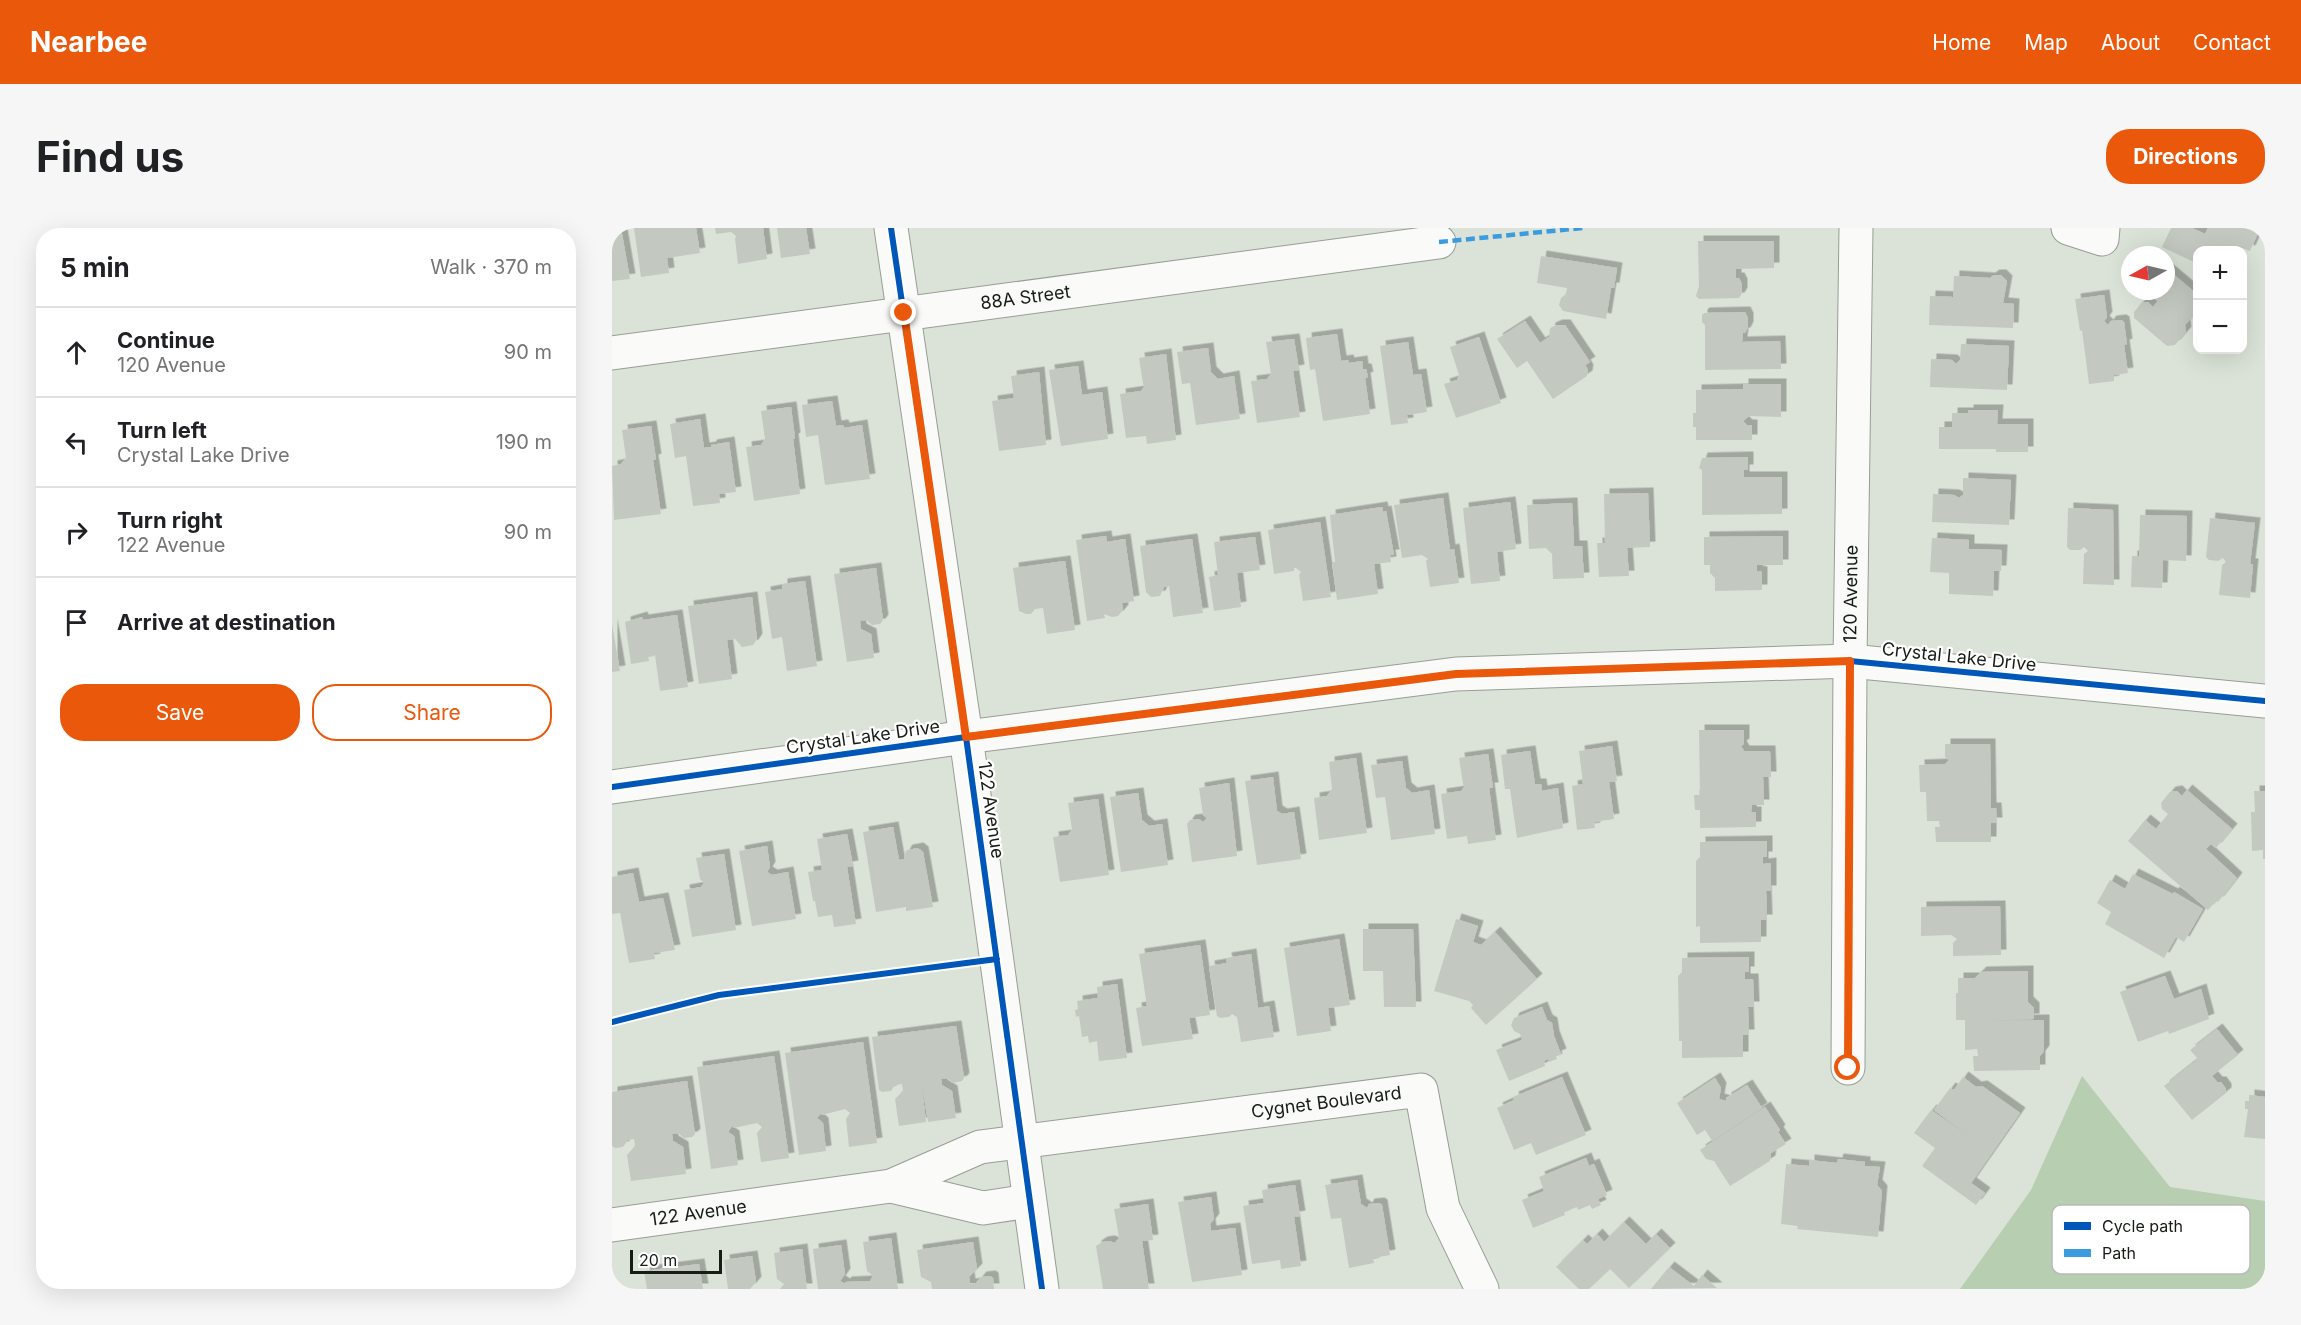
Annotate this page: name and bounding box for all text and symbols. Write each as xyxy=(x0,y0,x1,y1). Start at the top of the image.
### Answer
text: Nearbee xyxy=(30,25,147,59)
text: Home xyxy=(1932,30,1991,55)
text: Map xyxy=(2024,30,2068,55)
text: About xyxy=(2101,30,2160,55)
text: Contact xyxy=(2193,30,2271,55)
button: Directions xyxy=(2106,129,2265,184)
text: Find us xyxy=(36,131,184,182)
north arrow xyxy=(2121,246,2175,300)
map controls xyxy=(2193,246,2247,354)
button: + xyxy=(2193,246,2247,300)
text: 5 min xyxy=(60,252,130,283)
text: Walk · 370 m xyxy=(430,255,552,279)
street label: 88A Street xyxy=(979,281,1072,313)
route end xyxy=(890,299,916,325)
button: − xyxy=(2193,300,2247,354)
text: Continue xyxy=(117,327,215,353)
icon: ahead xyxy=(60,336,93,369)
text: 90 m xyxy=(504,340,552,364)
text: 120 Avenue xyxy=(117,353,226,377)
text: Turn left xyxy=(117,417,207,443)
icon: left xyxy=(60,426,93,459)
text: 190 m xyxy=(496,430,552,454)
text: Crystal Lake Drive xyxy=(117,443,290,467)
text: Turn right xyxy=(117,507,223,533)
icon: right xyxy=(60,516,93,549)
text: 90 m xyxy=(504,520,552,544)
text: 122 Avenue xyxy=(117,533,225,557)
street label: 120 Avenue xyxy=(1839,545,1862,643)
icon: arrive xyxy=(60,606,93,639)
text: Arrive at destination xyxy=(117,609,336,635)
street label: Crystal Lake Drive xyxy=(1881,638,2037,675)
button: Save xyxy=(60,684,300,741)
button: Share xyxy=(312,684,552,741)
street label: Crystal Lake Drive xyxy=(785,715,941,758)
street label: 122 Avenue xyxy=(974,760,1009,860)
route start xyxy=(1834,1054,1860,1080)
street label: Cygnet Boulevard xyxy=(1250,1082,1403,1122)
street label: 122 Avenue xyxy=(648,1195,748,1230)
legend xyxy=(2052,1205,2250,1274)
text: Cycle path xyxy=(2102,1216,2183,1236)
text: Path xyxy=(2102,1243,2136,1263)
scale bar xyxy=(630,1247,722,1274)
text: 20 m xyxy=(639,1250,677,1270)

